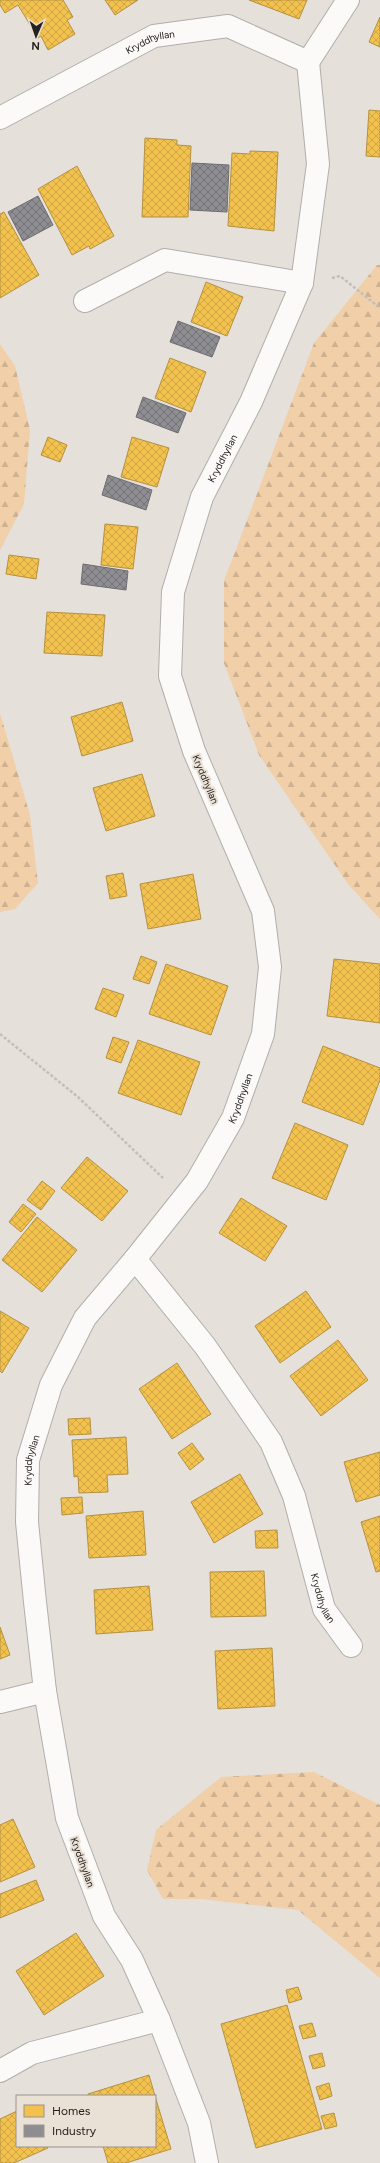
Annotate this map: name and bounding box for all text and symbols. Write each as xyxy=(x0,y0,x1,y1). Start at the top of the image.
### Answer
north arrow xyxy=(16,16,56,56)
street label: Kryddhyllan xyxy=(123,27,176,57)
text: N xyxy=(31,39,40,52)
street label: Kryddhyllan xyxy=(205,432,240,485)
street label: Kryddhyllan xyxy=(189,753,222,806)
street label: Kryddhyllan xyxy=(225,1071,256,1126)
street label: Kryddhyllan xyxy=(22,1433,43,1486)
street label: Kryddhyllan xyxy=(308,1572,338,1626)
street label: Kryddhyllan xyxy=(68,1835,98,1889)
legend xyxy=(16,2095,156,2147)
text: Homes xyxy=(52,2104,91,2118)
text: Industry xyxy=(52,2124,97,2138)

